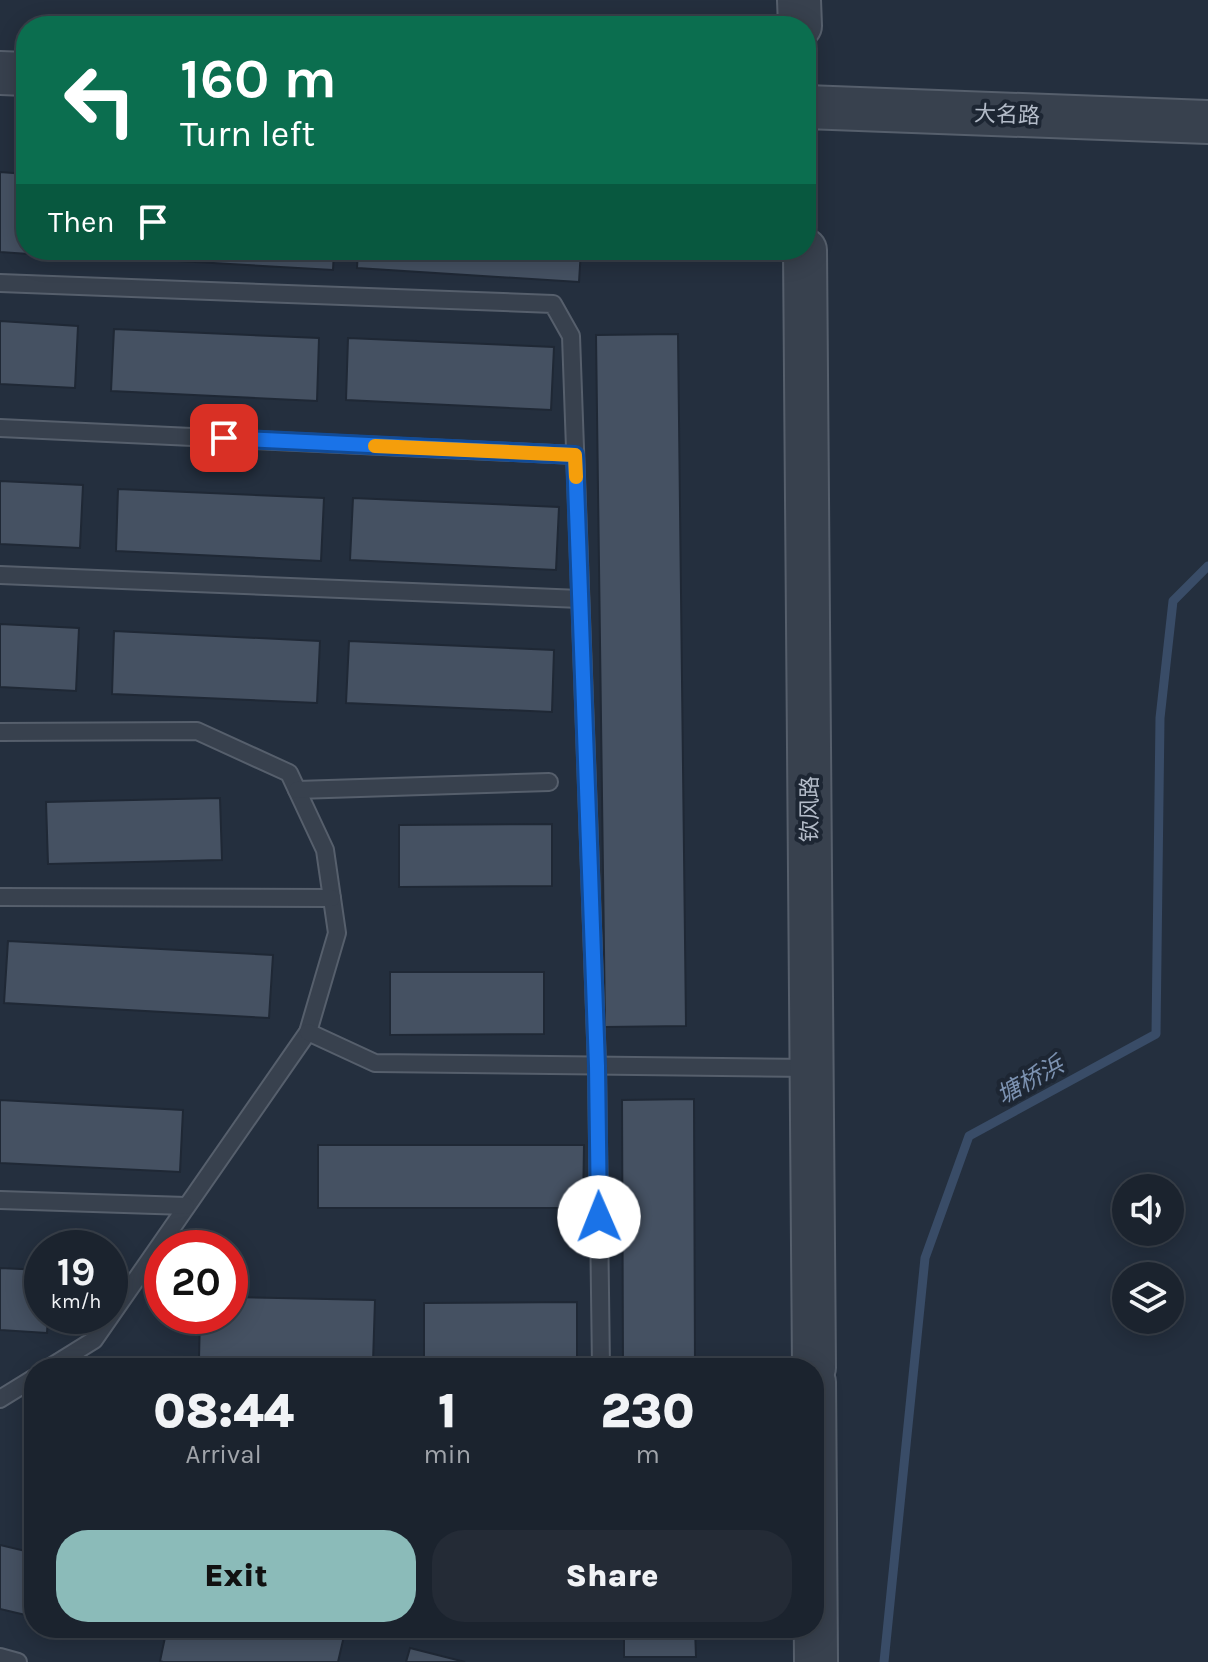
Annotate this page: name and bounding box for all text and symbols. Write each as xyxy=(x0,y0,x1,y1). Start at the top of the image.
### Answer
text: 160 m xyxy=(180,46,337,111)
icon: left xyxy=(48,48,152,152)
street label: 大名路 xyxy=(974,101,1040,129)
text: Turn left xyxy=(180,113,315,155)
icon: arrive xyxy=(131,200,175,244)
text: Then xyxy=(48,204,115,240)
pin xyxy=(190,404,258,472)
icon: arrive xyxy=(202,416,246,460)
street label: 钦风路 xyxy=(797,776,823,842)
water label: 塘桥浜 xyxy=(992,1049,1070,1110)
map controls xyxy=(1112,1174,1184,1334)
button: sound xyxy=(1112,1174,1184,1246)
position arrow xyxy=(557,1175,641,1259)
speed limit sign: 20 xyxy=(144,1230,248,1334)
text: 19 xyxy=(57,1248,95,1295)
button: layers xyxy=(1112,1262,1184,1334)
text: km/h xyxy=(51,1290,101,1313)
text: 08:44 xyxy=(153,1383,294,1439)
text: 1 xyxy=(438,1383,456,1439)
text: 230 xyxy=(601,1383,695,1439)
text: Arrival xyxy=(186,1439,262,1470)
text: min xyxy=(423,1439,471,1470)
text: m xyxy=(635,1439,660,1470)
button: Exit xyxy=(56,1530,416,1622)
button: Share xyxy=(432,1530,792,1622)

